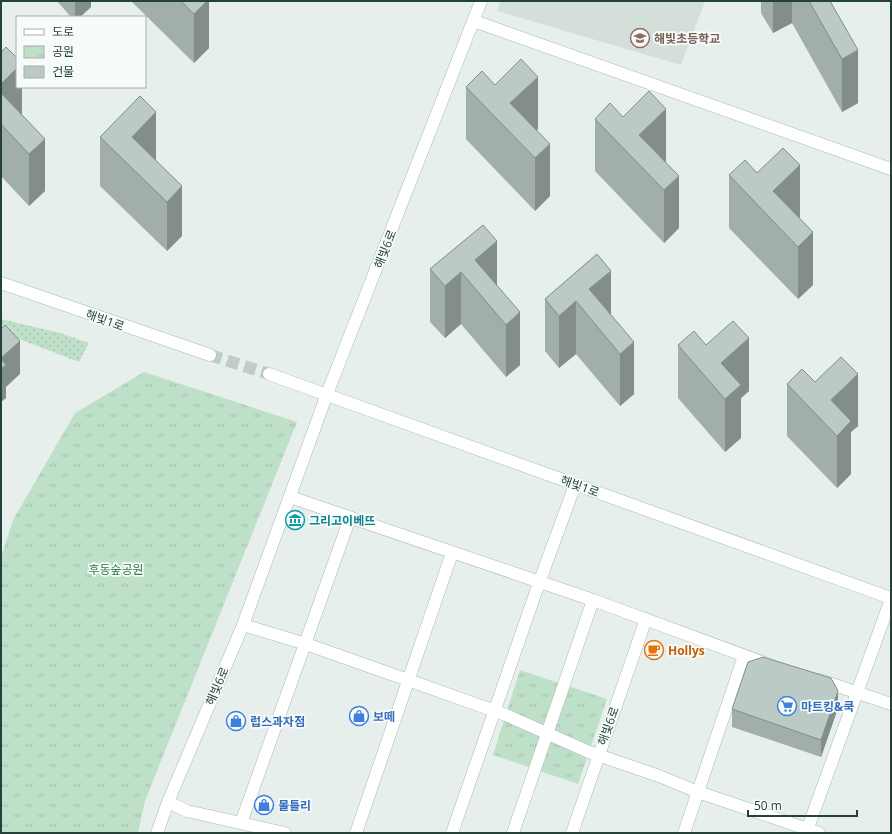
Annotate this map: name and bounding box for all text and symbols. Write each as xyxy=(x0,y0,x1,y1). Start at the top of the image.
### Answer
legend xyxy=(16,16,146,88)
text: 도로 xyxy=(52,23,74,40)
school or university icon: 해빛초등학교 xyxy=(629,27,651,49)
place label: 해빛초등학교 xyxy=(654,30,720,47)
text: 공원 xyxy=(52,43,74,60)
text: 건물 xyxy=(52,63,74,80)
street label: 해빛6로 xyxy=(370,227,400,271)
street label: 해빛1로 xyxy=(83,305,127,335)
street label: 해빛1로 xyxy=(558,471,602,501)
museum icon: 그리고이베뜨 xyxy=(284,509,306,531)
place label: 그리고이베뜨 xyxy=(309,512,375,529)
park label: 후동숲공원 xyxy=(88,561,144,578)
cafe icon: Hollys xyxy=(643,639,665,661)
place label: Hollys xyxy=(668,642,705,659)
street label: 해빛6로 xyxy=(201,664,233,708)
supermarket icon: 마트킹&쿡 xyxy=(776,695,798,717)
place label: 마트킹&쿡 xyxy=(801,698,854,715)
street label: 해빛6로 xyxy=(593,704,623,748)
shop icon: 보떼 xyxy=(348,705,370,727)
place label: 보떼 xyxy=(373,708,395,725)
shop icon: 럽스과자점 xyxy=(225,710,247,732)
place label: 럽스과자점 xyxy=(250,713,305,730)
scale bar xyxy=(748,792,857,818)
shop icon: 몰틀리 xyxy=(253,794,275,816)
place label: 몰틀리 xyxy=(278,797,311,814)
text: 50 m xyxy=(754,797,782,814)

